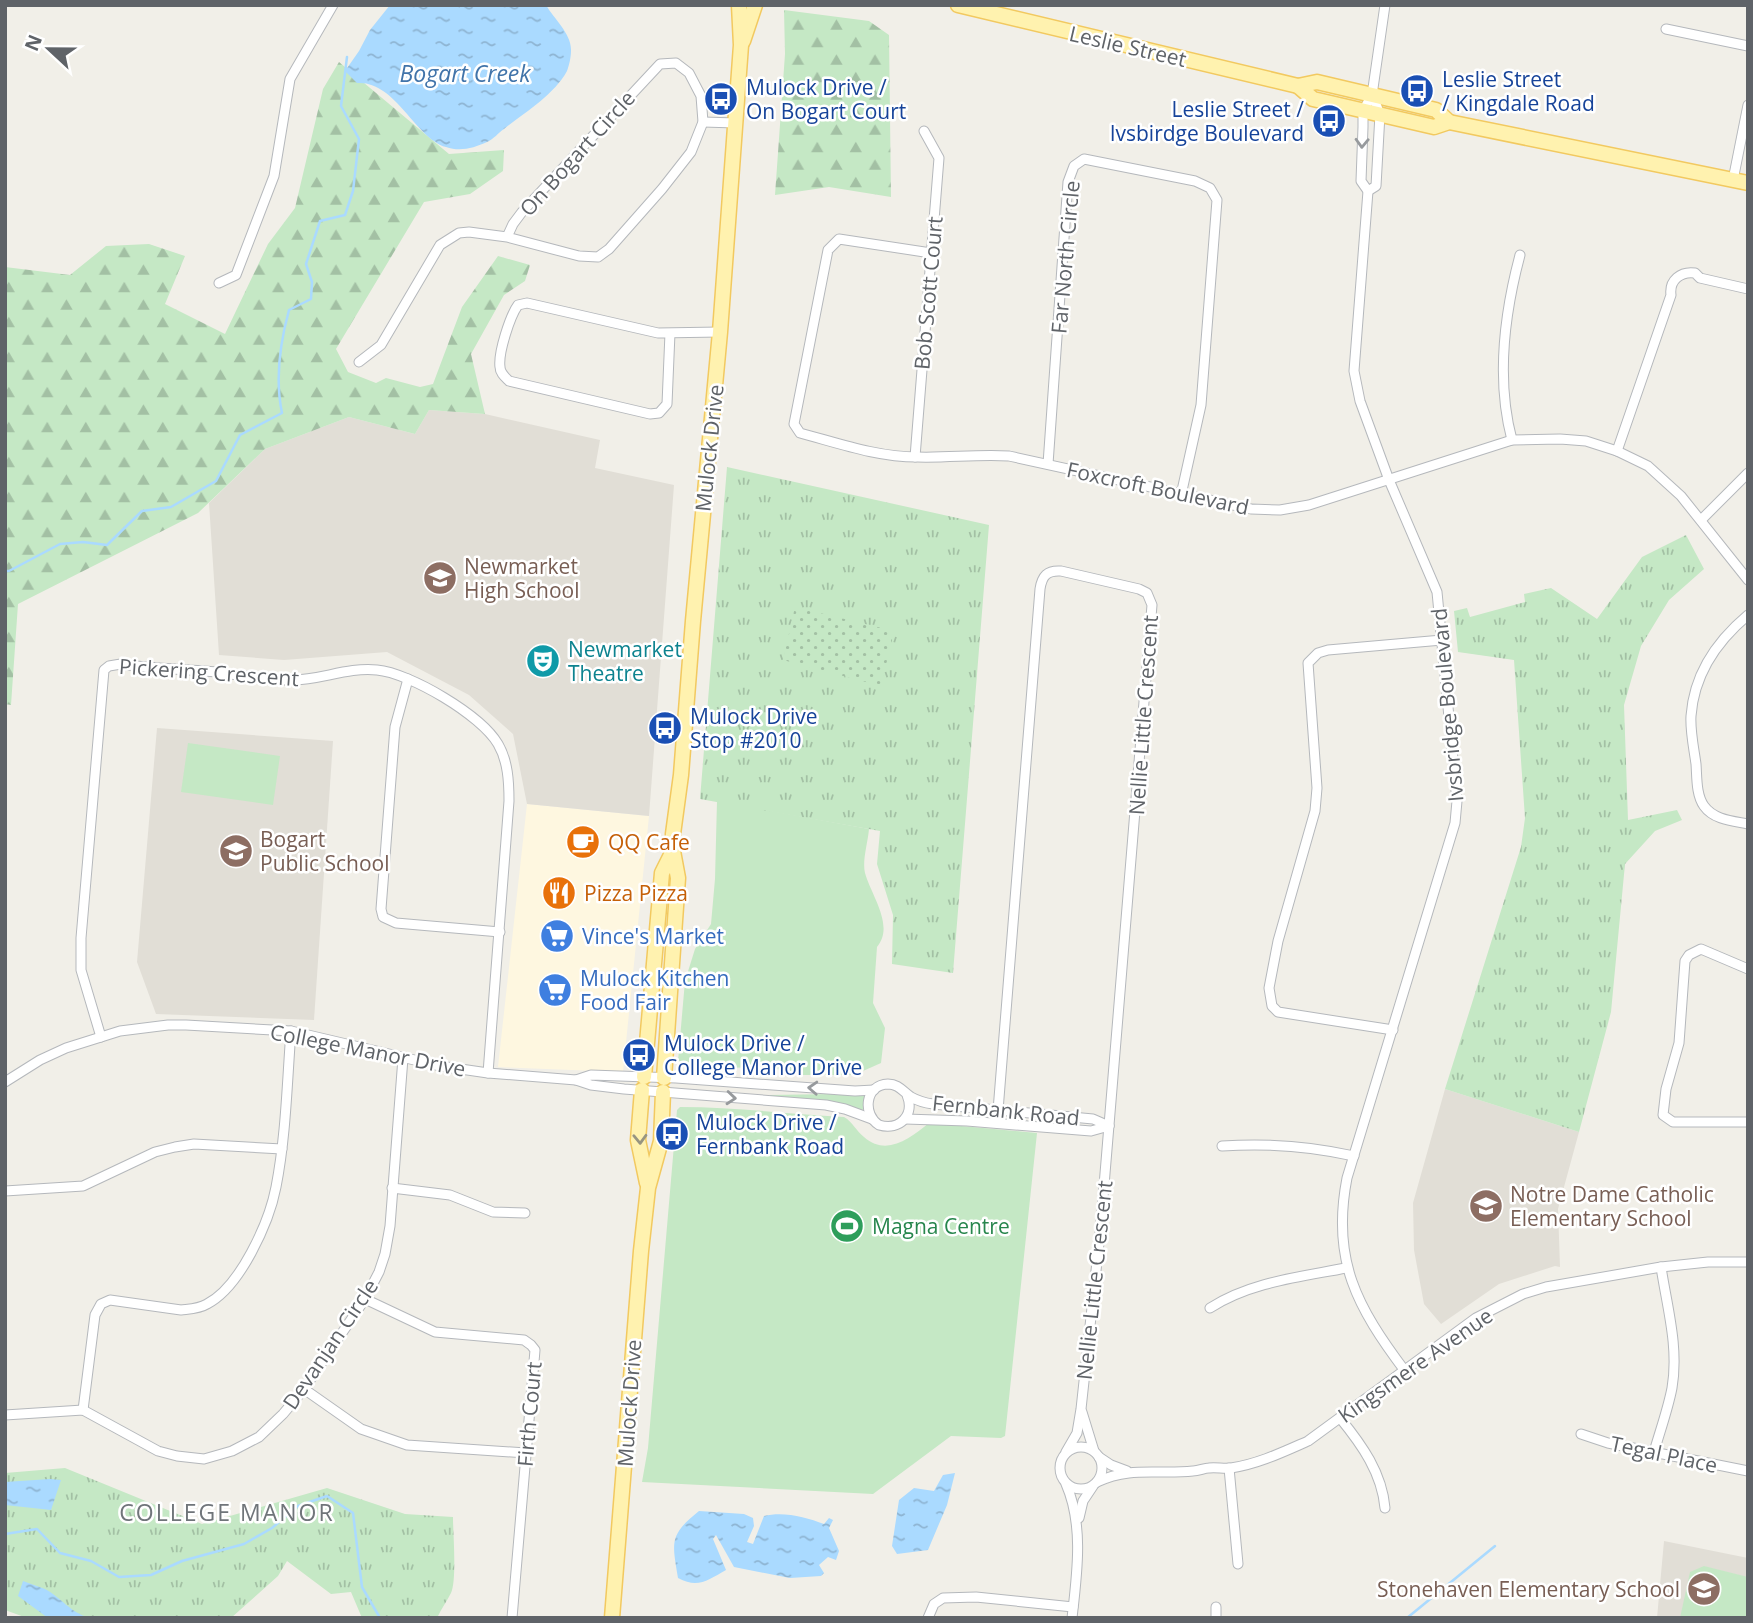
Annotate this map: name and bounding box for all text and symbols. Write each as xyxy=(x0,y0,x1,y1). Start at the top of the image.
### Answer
north arrow xyxy=(14,14,84,84)
street label: Leslie Street xyxy=(1067,19,1189,73)
text: N xyxy=(18,31,48,55)
water label: Bogart Creek xyxy=(399,57,531,89)
place label: Leslie Street / Kingdale Road xyxy=(1442,65,1595,117)
bus stop icon: Leslie Street / Kingdale Road xyxy=(1398,72,1436,110)
place label: Mulock Drive / On Bogart Court xyxy=(746,73,906,125)
bus stop icon: Mulock Drive / On Bogart Court xyxy=(702,80,740,118)
street label: On Bogart Circle xyxy=(513,84,641,222)
place label: Leslie Street / Ivsbirdge Boulevard xyxy=(1110,95,1304,147)
bus stop icon: Leslie Street / Ivsbirdge Boulevard xyxy=(1310,102,1348,140)
one-way arrow xyxy=(1355,138,1370,149)
street label: Far North Circle xyxy=(1044,179,1086,335)
street label: Bob Scott Court xyxy=(907,215,949,371)
street label: Mulock Drive xyxy=(688,383,730,513)
street label: Foxcroft Boulevard xyxy=(1064,455,1252,521)
place label: Newmarket High School xyxy=(464,552,580,604)
school or university icon: Newmarket High School xyxy=(421,559,459,597)
street label: Ivsbridge Boulevard xyxy=(1425,607,1469,803)
street label: Nellie Little Crescent xyxy=(1122,614,1164,816)
place label: Newmarket Theatre xyxy=(568,635,682,687)
theatre icon: Newmarket Theatre xyxy=(524,642,562,680)
street label: Pickering Crescent xyxy=(118,652,300,692)
place label: Mulock Drive Stop #2010 xyxy=(690,702,818,754)
bus stop icon: Mulock Drive Stop #2010 xyxy=(646,709,684,747)
cafe icon: QQ Cafe xyxy=(564,823,602,861)
place label: Bogart Public School xyxy=(260,825,390,877)
place label: QQ Cafe xyxy=(608,828,690,856)
school or university icon: Bogart Public School xyxy=(217,832,255,870)
restaurant icon: Pizza Pizza xyxy=(540,874,578,912)
place label: Pizza Pizza xyxy=(584,879,688,907)
supermarket icon: Vince's Market xyxy=(538,917,576,955)
place label: Vince's Market xyxy=(582,922,724,950)
place label: Mulock Kitchen Food Fair xyxy=(580,964,730,1016)
supermarket icon: Mulock Kitchen Food Fair xyxy=(536,971,574,1009)
street label: College Manor Drive xyxy=(268,1017,468,1083)
place label: Mulock Drive / College Manor Drive xyxy=(664,1029,862,1081)
bus stop icon: Mulock Drive / College Manor Drive xyxy=(620,1036,658,1074)
one-way arrow xyxy=(807,1081,818,1096)
street label: Fernbank Road xyxy=(931,1088,1081,1132)
one-way arrow xyxy=(726,1090,737,1105)
place label: Mulock Drive / Fernbank Road xyxy=(696,1108,844,1160)
bus stop icon: Mulock Drive / Fernbank Road xyxy=(653,1115,691,1153)
one-way arrow xyxy=(633,1134,648,1145)
street label: Nellie Little Crescent xyxy=(1070,1179,1118,1381)
place label: Notre Dame Catholic Elementary School xyxy=(1510,1180,1714,1232)
school or university icon: Notre Dame Catholic Elementary School xyxy=(1467,1187,1505,1225)
sports icon: Magna Centre xyxy=(828,1207,866,1245)
place label: Magna Centre xyxy=(872,1212,1010,1240)
street label: Devanjan Circle xyxy=(276,1273,384,1415)
street label: Kingsmere Avenue xyxy=(1332,1301,1498,1429)
street label: Mulock Drive xyxy=(611,1338,647,1468)
street label: Firth Court xyxy=(510,1360,548,1468)
street label: Tegal Place xyxy=(1608,1429,1720,1479)
district label: COLLEGE MANOR xyxy=(119,1496,335,1528)
school or university icon: Stonehaven Elementary School xyxy=(1685,1570,1723,1608)
place label: Stonehaven Elementary School xyxy=(1377,1575,1680,1603)

